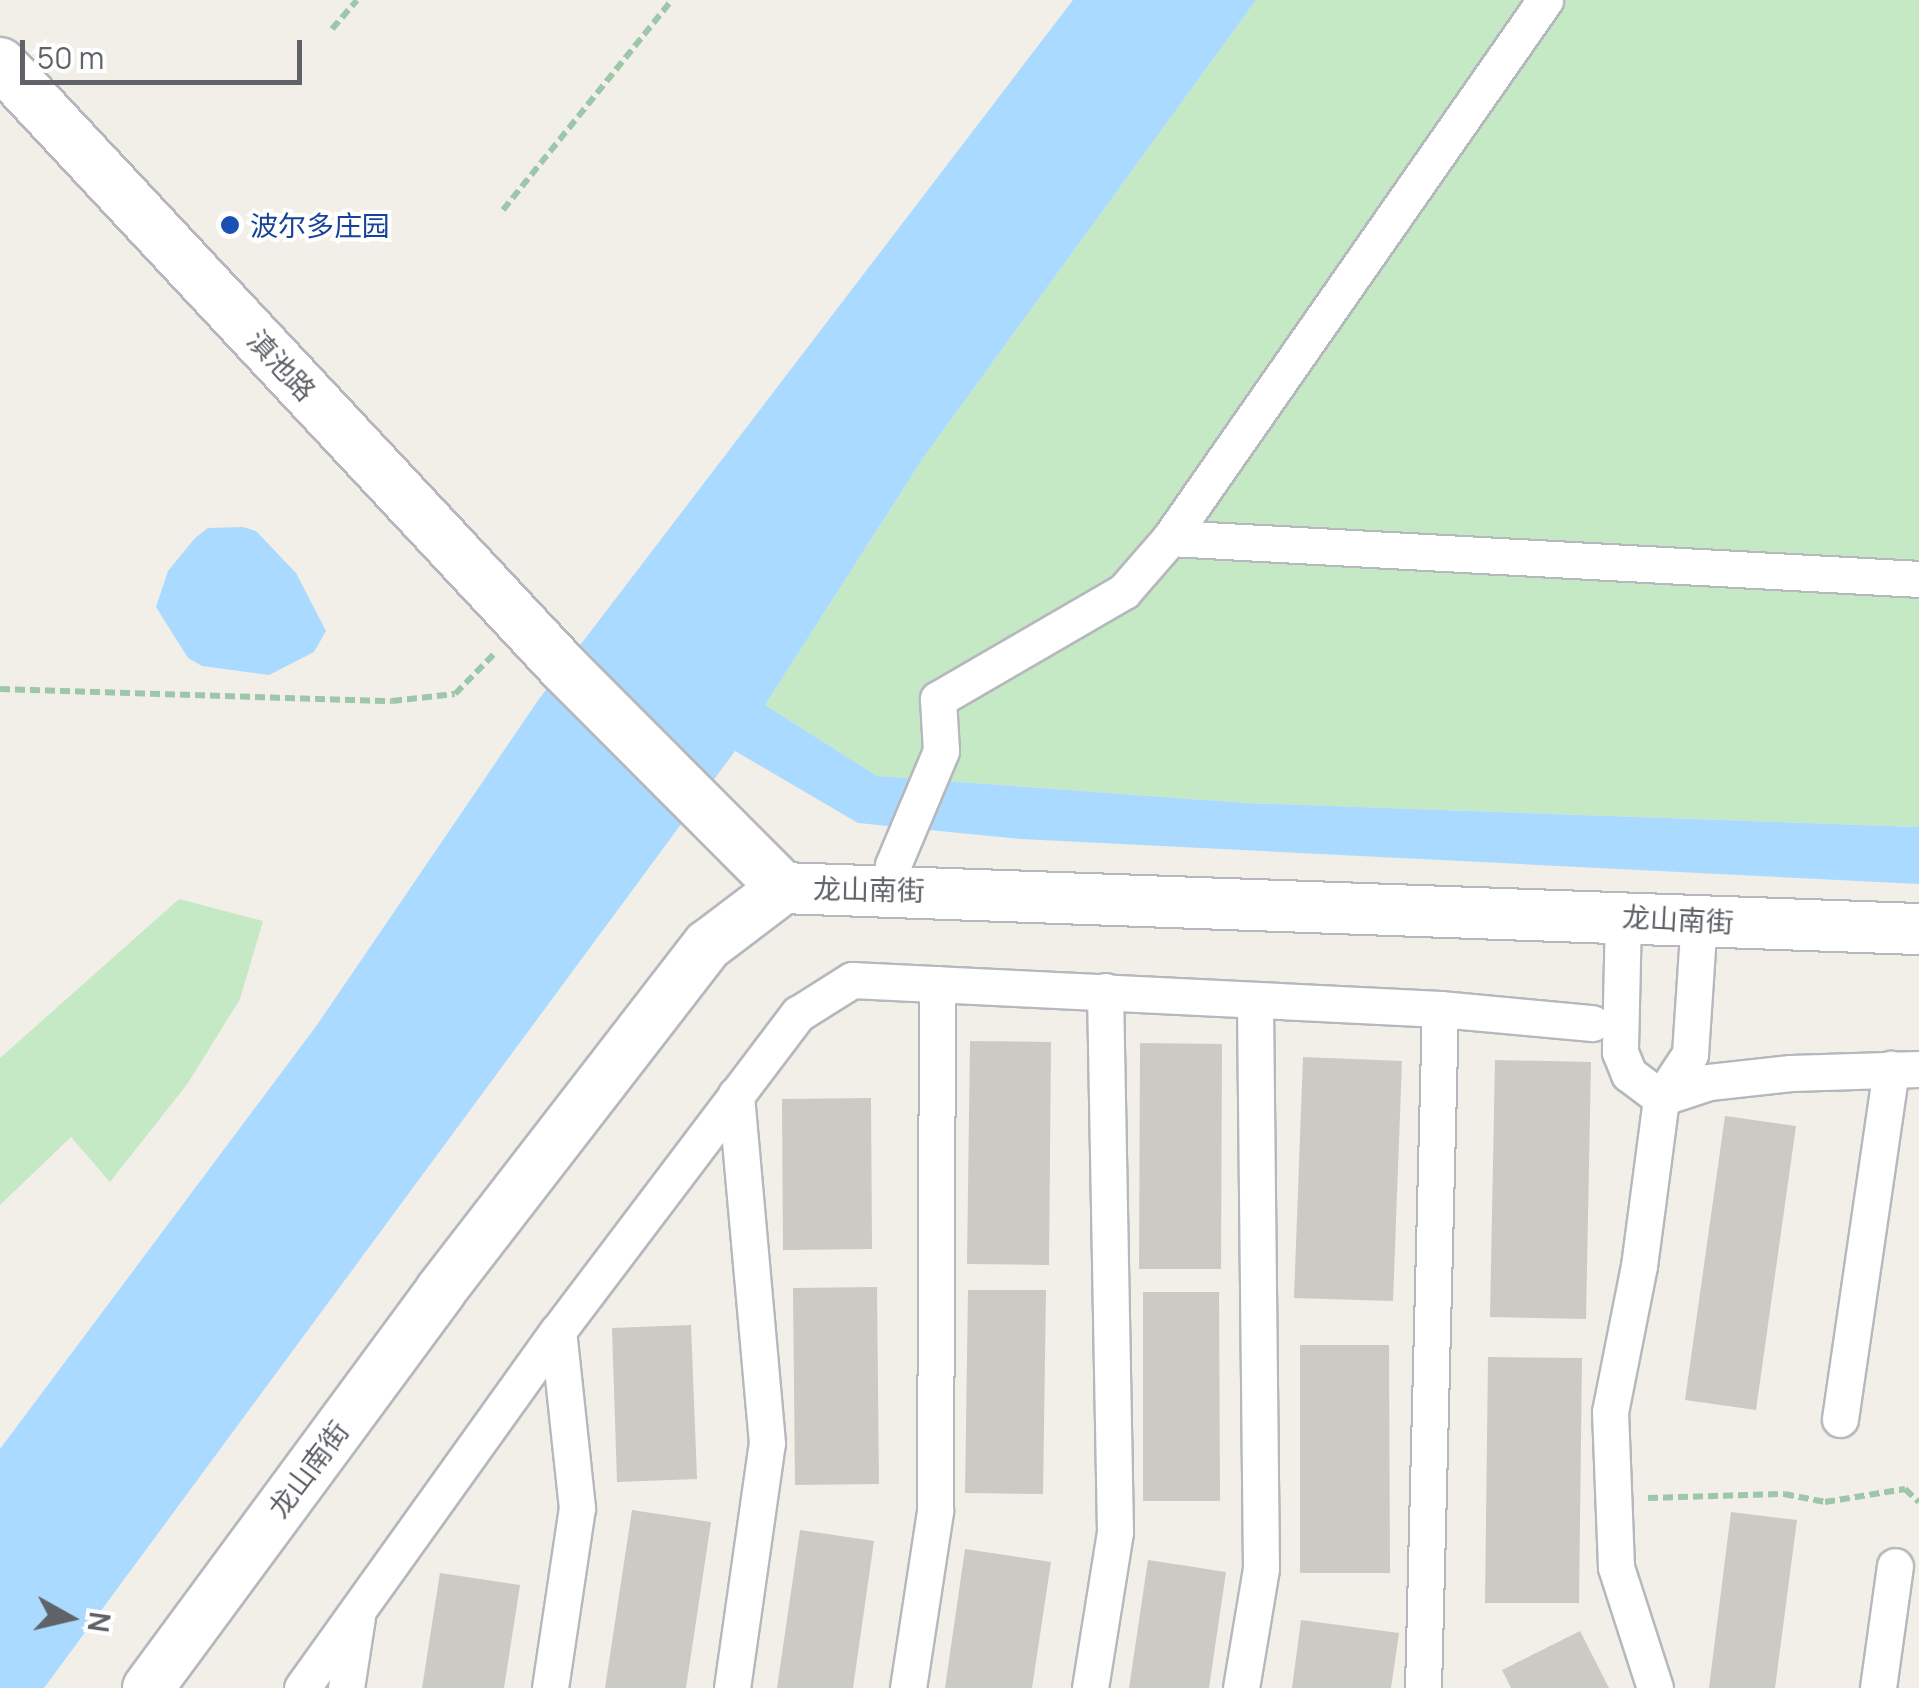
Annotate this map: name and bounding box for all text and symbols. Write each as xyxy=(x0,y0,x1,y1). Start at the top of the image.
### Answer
scale bar xyxy=(25,20,308,82)
text: 50 m xyxy=(37,37,104,78)
place label: 波尔多庄园 xyxy=(250,208,390,242)
marker: 波尔多庄园 xyxy=(219,214,241,236)
street label: 滇池路 xyxy=(241,323,323,407)
street label: 龙山南街 xyxy=(813,871,925,907)
street label: 龙山南街 xyxy=(1621,899,1735,939)
street label: 龙山南街 xyxy=(261,1414,355,1524)
north arrow xyxy=(20,1568,120,1668)
text: N xyxy=(79,1610,120,1635)

